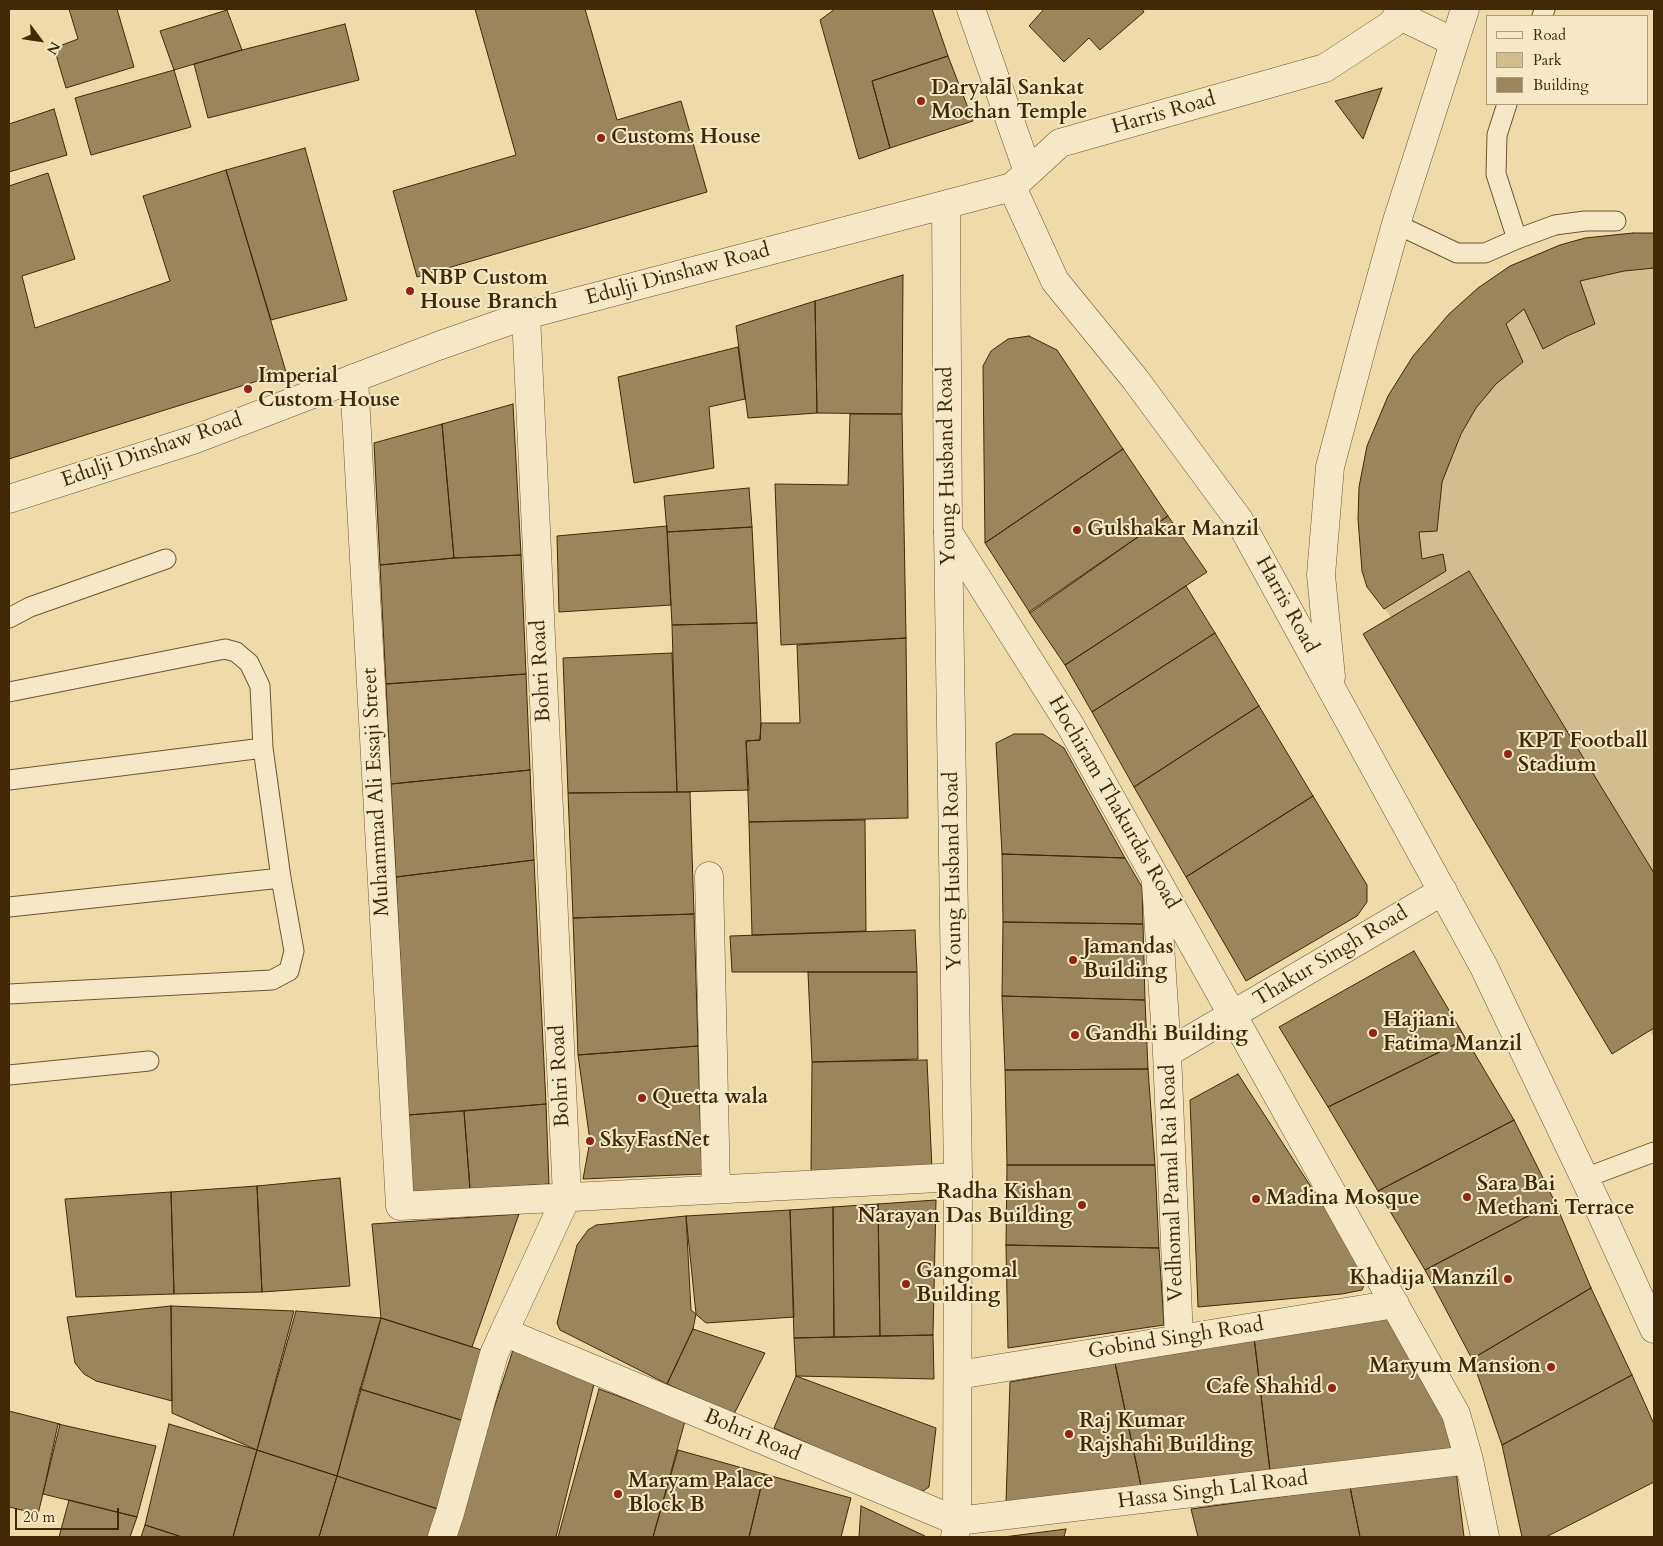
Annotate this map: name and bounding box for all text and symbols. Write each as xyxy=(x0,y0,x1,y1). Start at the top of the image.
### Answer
north arrow xyxy=(15,15,65,65)
legend xyxy=(1486,15,1648,105)
text: Road xyxy=(1533,25,1566,45)
text: N xyxy=(42,38,65,58)
text: Park xyxy=(1533,50,1562,70)
text: Building xyxy=(1533,75,1589,95)
place label: Daryalāl Sankat Mochan Temple xyxy=(931,76,1087,126)
street label: Harris Road xyxy=(1109,87,1219,141)
marker: Daryalāl Sankat Mochan Temple xyxy=(915,95,927,107)
place label: Customs House xyxy=(611,125,761,151)
marker: Customs House xyxy=(595,132,607,144)
street label: Edulji Dinshaw Road xyxy=(583,238,773,312)
place label: NBP Custom House Branch xyxy=(420,266,558,316)
marker: NBP Custom House Branch xyxy=(404,285,416,297)
place label: Imperial Custom House xyxy=(258,364,400,414)
street label: Young Husband Road xyxy=(934,366,962,566)
marker: Imperial Custom House xyxy=(242,383,254,395)
street label: Edulji Dinshaw Road xyxy=(58,408,246,494)
place label: Gulshakar Manzil xyxy=(1087,517,1259,543)
marker: Gulshakar Manzil xyxy=(1071,524,1083,536)
street label: Harris Road xyxy=(1249,552,1323,658)
street label: Bohri Road xyxy=(527,619,557,723)
street label: Muhammad Ali Essaji Street xyxy=(358,667,396,917)
street label: Hochiram Thakurdas Road xyxy=(1042,692,1184,914)
place label: KPT Football Stadium xyxy=(1518,729,1648,779)
marker: KPT Football Stadium xyxy=(1502,748,1514,760)
street label: Young Husband Road xyxy=(940,771,968,971)
street label: Thakur Singh Road xyxy=(1249,901,1413,1013)
place label: Jamandas Building xyxy=(1083,935,1173,985)
marker: Jamandas Building xyxy=(1067,954,1079,966)
place label: Hajiani Fatima Manzil xyxy=(1383,1008,1522,1058)
place label: Gandhi Building xyxy=(1085,1022,1248,1048)
street label: Bohri Road xyxy=(546,1024,576,1128)
marker: Hajiani Fatima Manzil xyxy=(1367,1027,1379,1039)
marker: Gandhi Building xyxy=(1069,1029,1081,1041)
street label: Vedhomal Pamal Rai Road xyxy=(1156,1064,1190,1302)
place label: Quetta wala xyxy=(652,1085,768,1111)
marker: Quetta wala xyxy=(636,1092,648,1104)
place label: SkyFastNet xyxy=(600,1128,710,1154)
marker: SkyFastNet xyxy=(584,1135,596,1147)
place label: Sara Bai Methani Terrace xyxy=(1477,1172,1635,1222)
place label: Radha Kishan Narayan Das Building xyxy=(857,1180,1072,1230)
place label: Madina Mosque xyxy=(1266,1186,1420,1212)
marker: Sara Bai Methani Terrace xyxy=(1461,1191,1473,1203)
marker: Madina Mosque xyxy=(1250,1193,1262,1205)
marker: Radha Kishan Narayan Das Building xyxy=(1076,1199,1088,1211)
place label: Gangomal Building xyxy=(916,1259,1018,1309)
place label: Khadija Manzil xyxy=(1349,1266,1498,1292)
marker: Khadija Manzil xyxy=(1502,1273,1514,1285)
marker: Gangomal Building xyxy=(900,1278,912,1290)
street label: Gobind Singh Road xyxy=(1086,1313,1266,1365)
place label: Maryum Mansion xyxy=(1369,1354,1541,1380)
marker: Maryum Mansion xyxy=(1545,1361,1557,1373)
place label: Cafe Shahid xyxy=(1206,1375,1322,1401)
marker: Cafe Shahid xyxy=(1326,1382,1338,1394)
street label: Bohri Road xyxy=(700,1404,804,1468)
place label: Raj Kumar Rajshahi Building xyxy=(1079,1409,1253,1459)
marker: Raj Kumar Rajshahi Building xyxy=(1063,1428,1075,1440)
street label: Hassa Singh Lal Road xyxy=(1116,1467,1310,1515)
place label: Maryam Palace Block B xyxy=(628,1469,774,1519)
marker: Maryam Palace Block B xyxy=(612,1488,624,1500)
scale bar xyxy=(18,1498,121,1530)
text: 20 m xyxy=(23,1507,55,1527)

